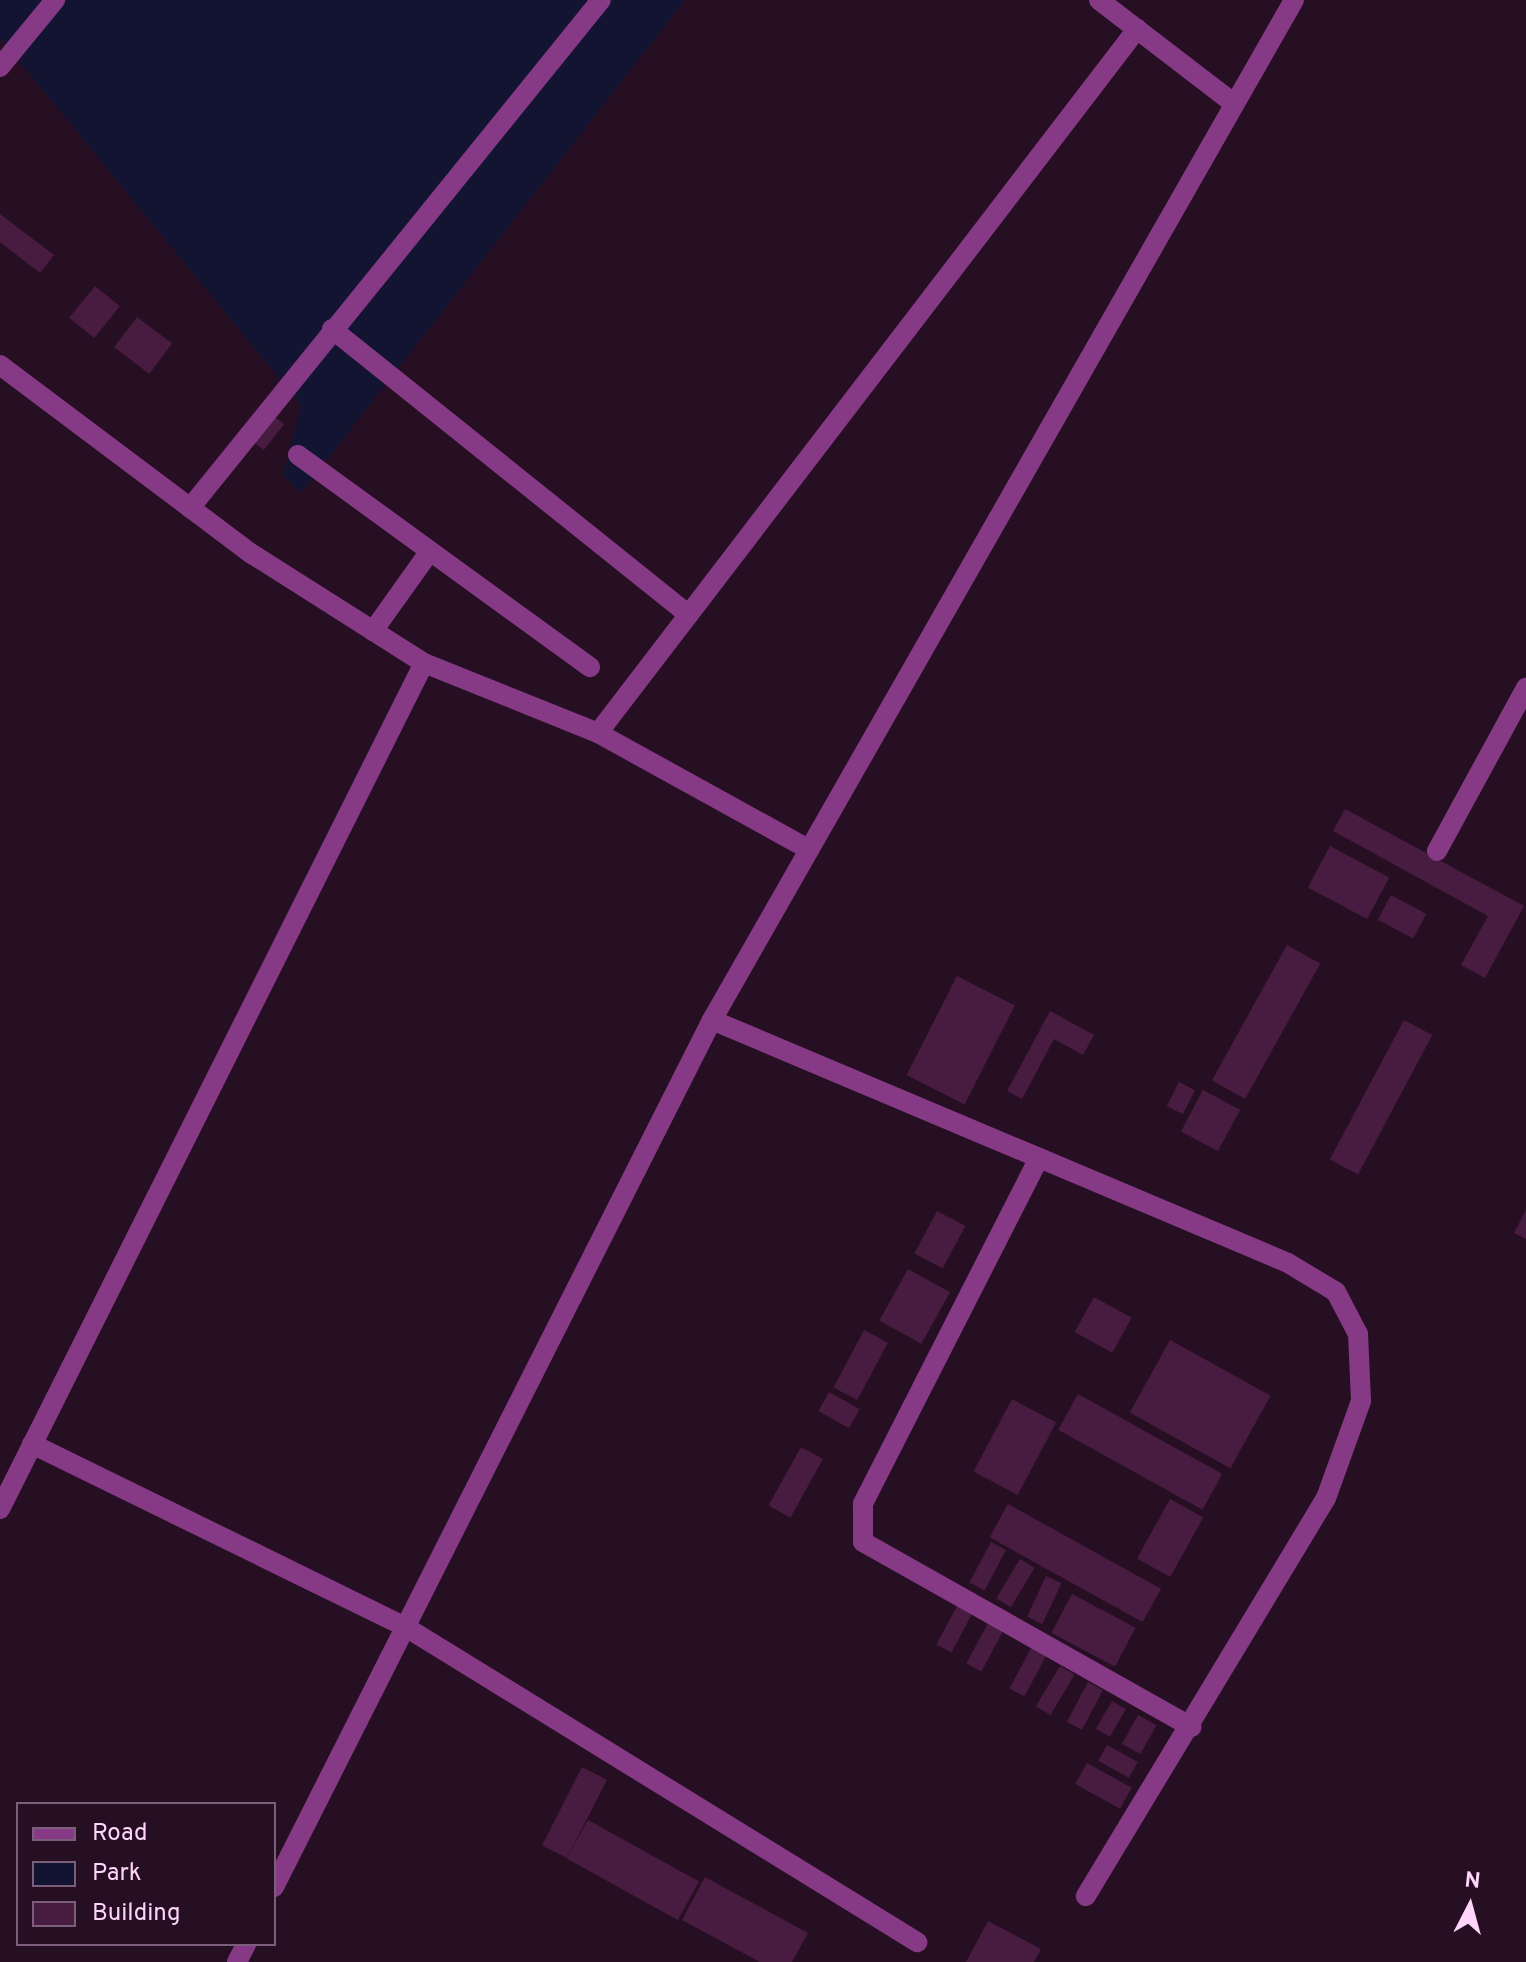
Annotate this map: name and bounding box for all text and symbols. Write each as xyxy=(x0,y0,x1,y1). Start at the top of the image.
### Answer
legend xyxy=(16,1802,276,1946)
text: Road xyxy=(92,1819,148,1849)
text: Park xyxy=(92,1859,142,1889)
north arrow xyxy=(1430,1866,1510,1946)
text: N xyxy=(1463,1867,1482,1896)
text: Building xyxy=(92,1899,181,1929)

